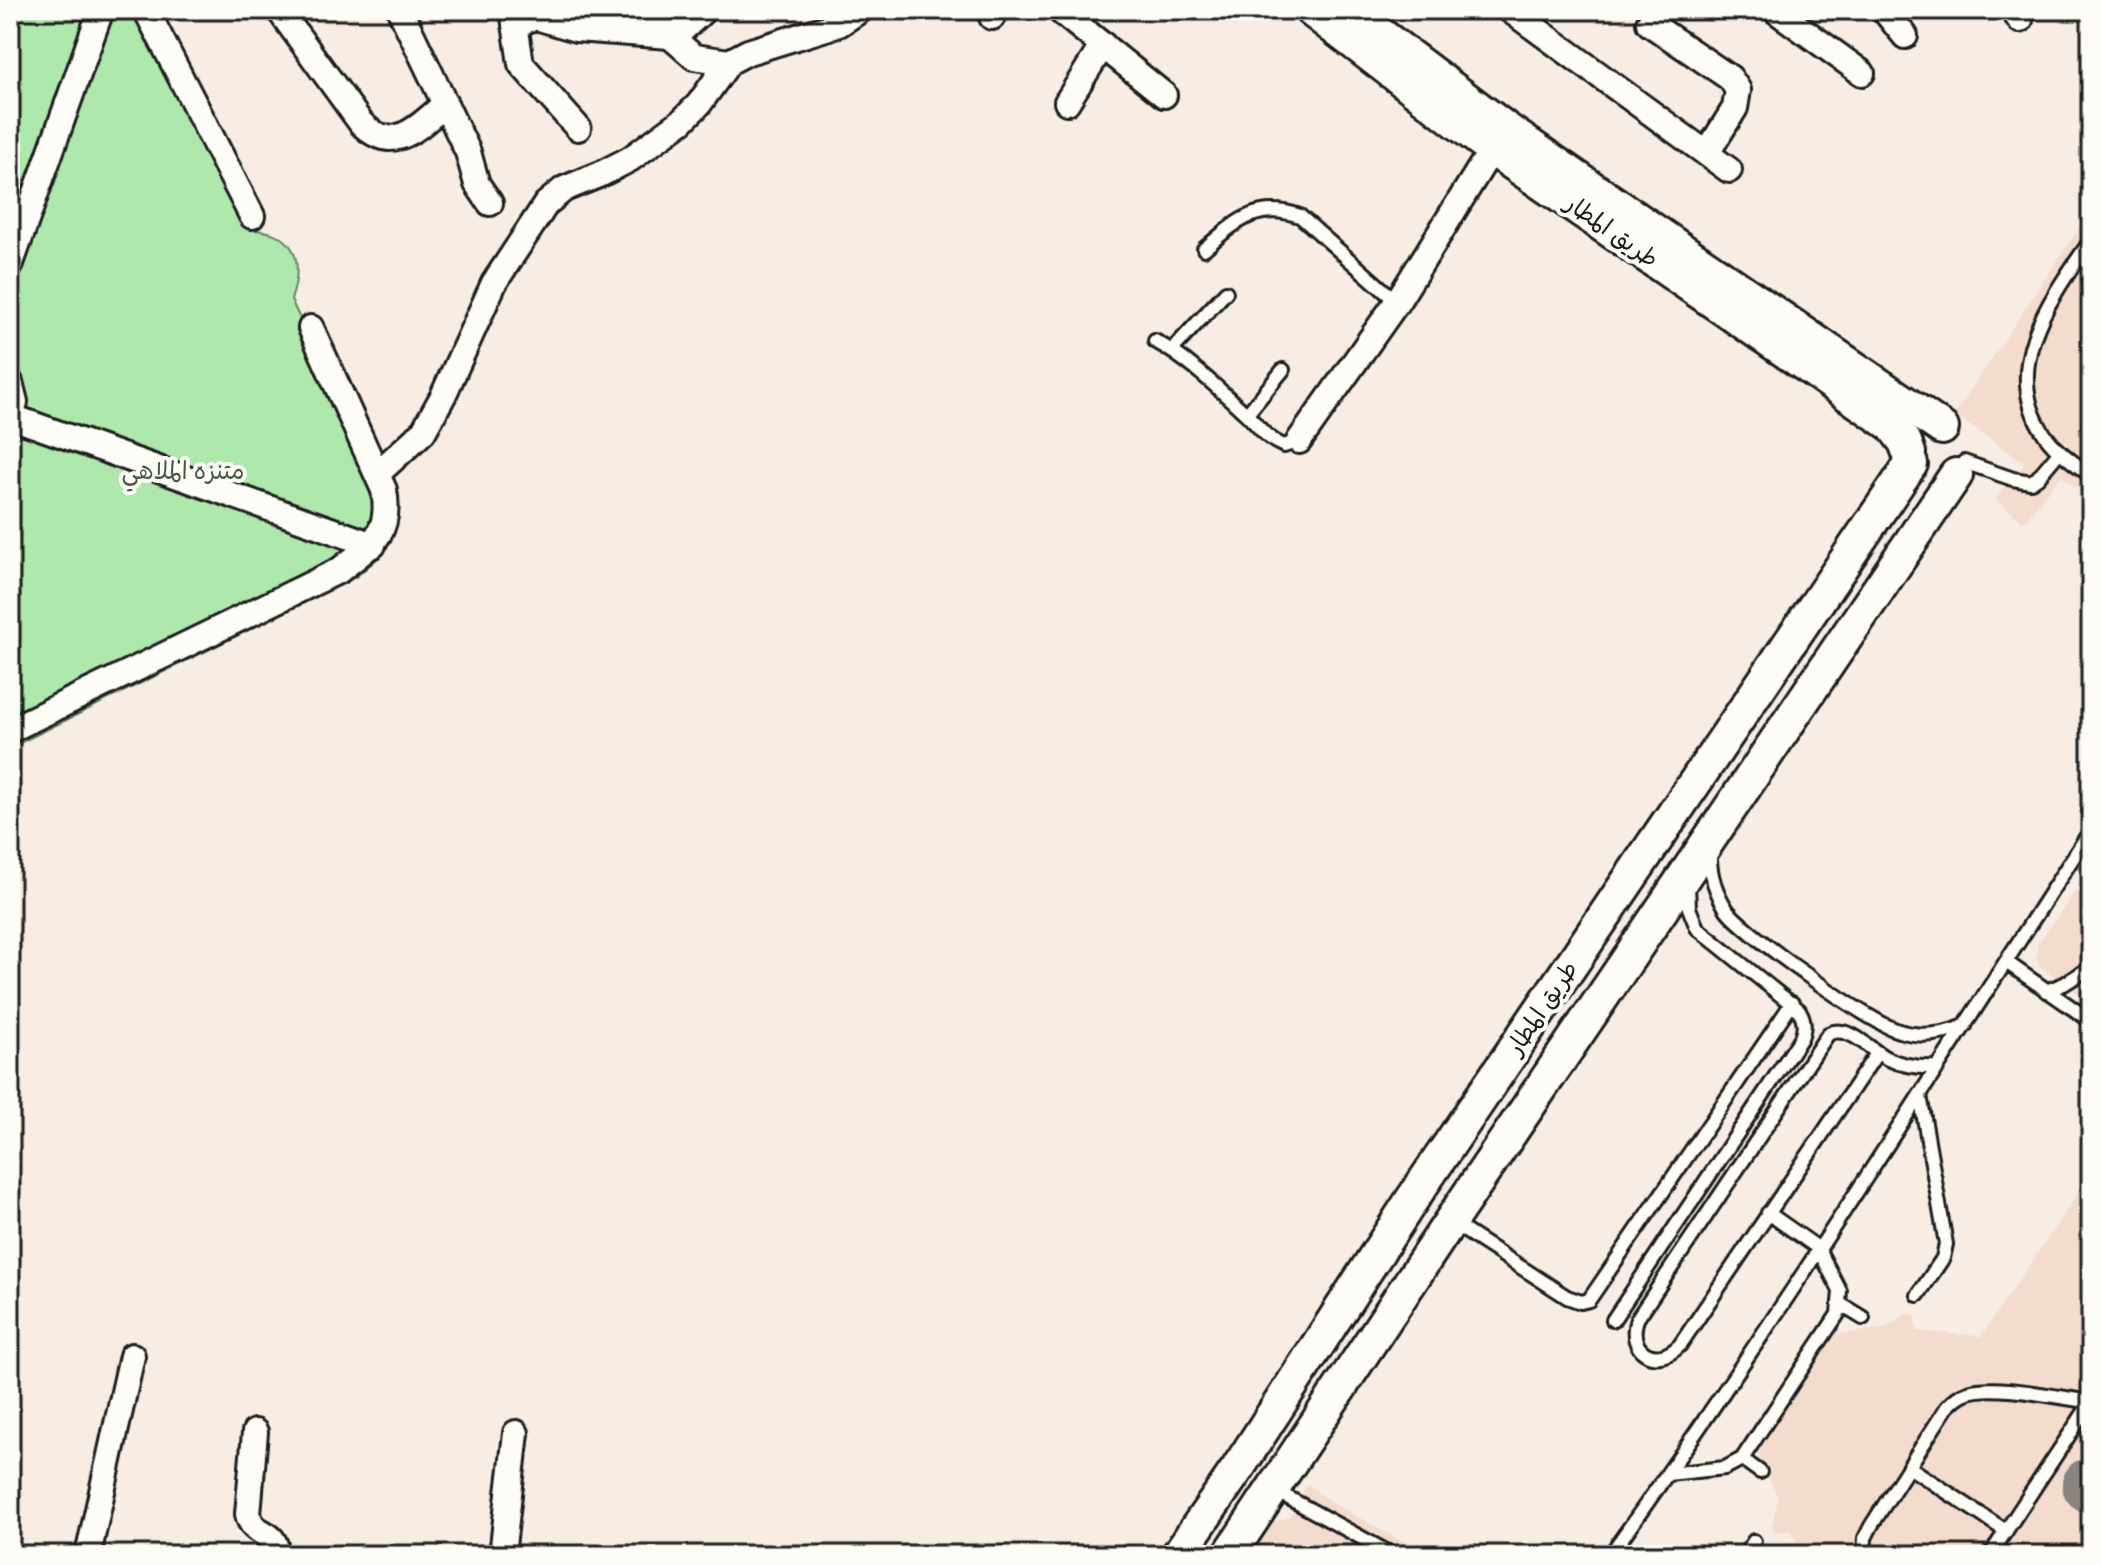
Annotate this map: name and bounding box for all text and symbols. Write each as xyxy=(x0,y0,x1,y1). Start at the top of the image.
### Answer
street label: طريق المطار xyxy=(1555,182,1668,279)
park label: متنزه الملاهي xyxy=(122,450,244,492)
street label: طريق المطار xyxy=(1494,952,1589,1066)

